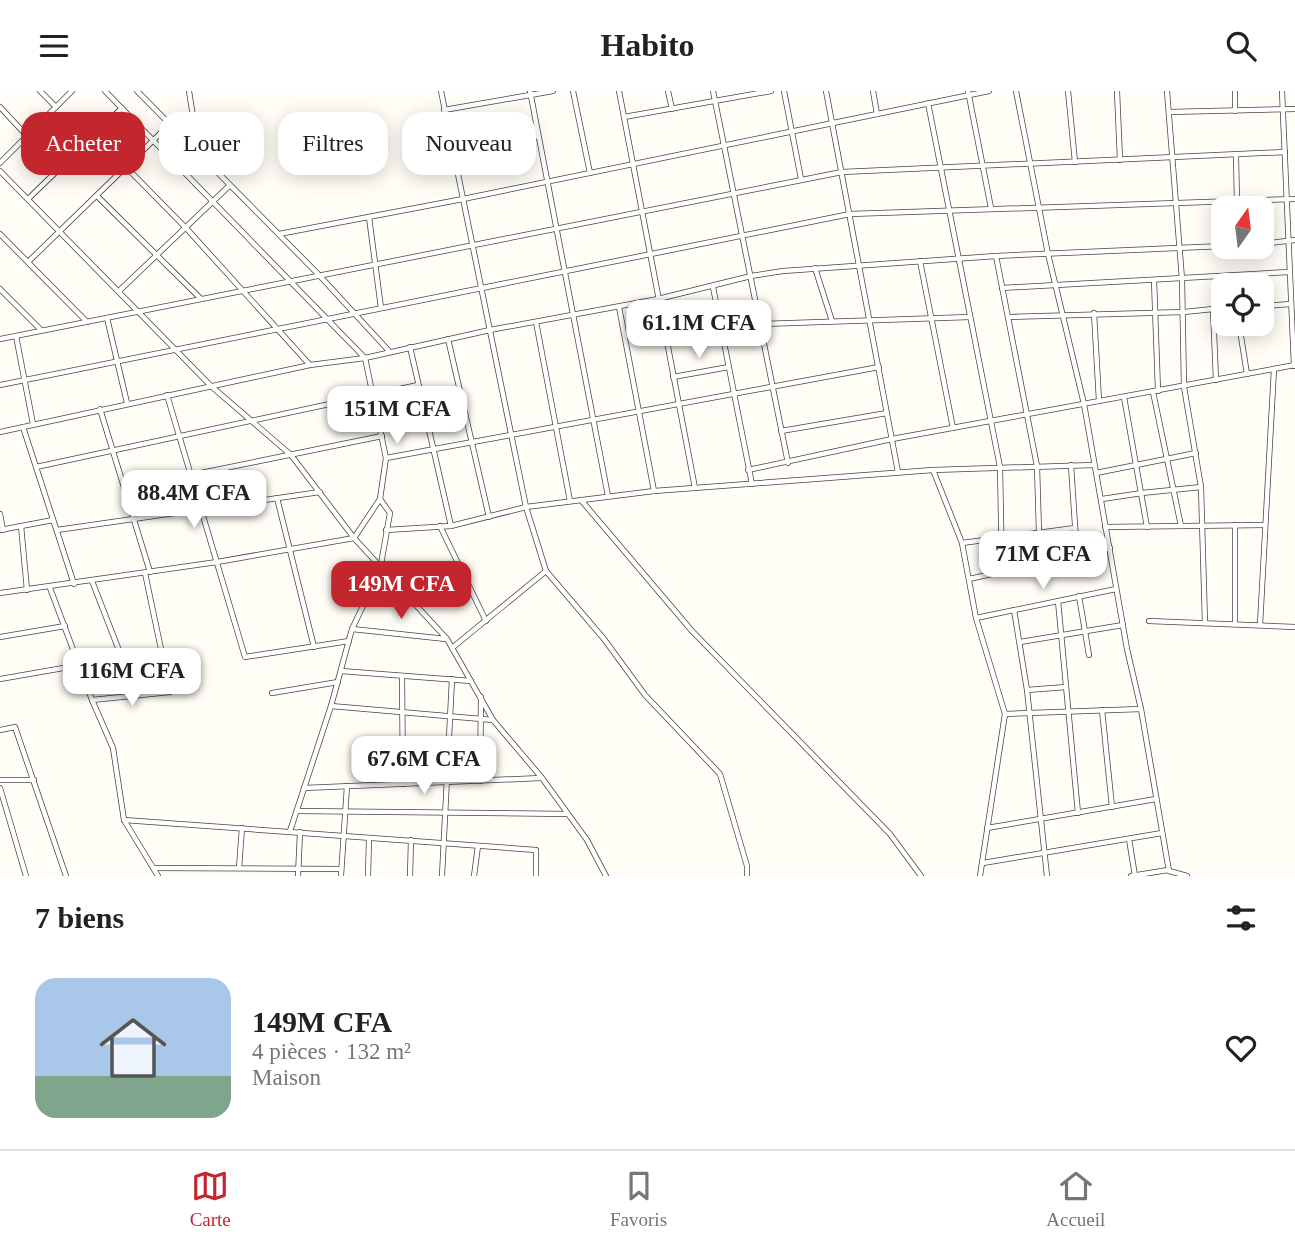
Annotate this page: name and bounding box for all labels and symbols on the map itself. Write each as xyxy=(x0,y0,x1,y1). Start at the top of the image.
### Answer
north arrow xyxy=(1211,196,1274,259)
pin: 61.1M CFA xyxy=(619,301,779,360)
pin: 151M CFA xyxy=(325,387,469,446)
pin: 88.4M CFA xyxy=(114,471,274,530)
pin: 71M CFA xyxy=(978,531,1108,591)
pin: 149M CFA xyxy=(329,561,473,621)
pin: 116M CFA xyxy=(60,649,204,708)
pin: 67.6M CFA xyxy=(344,737,504,796)

